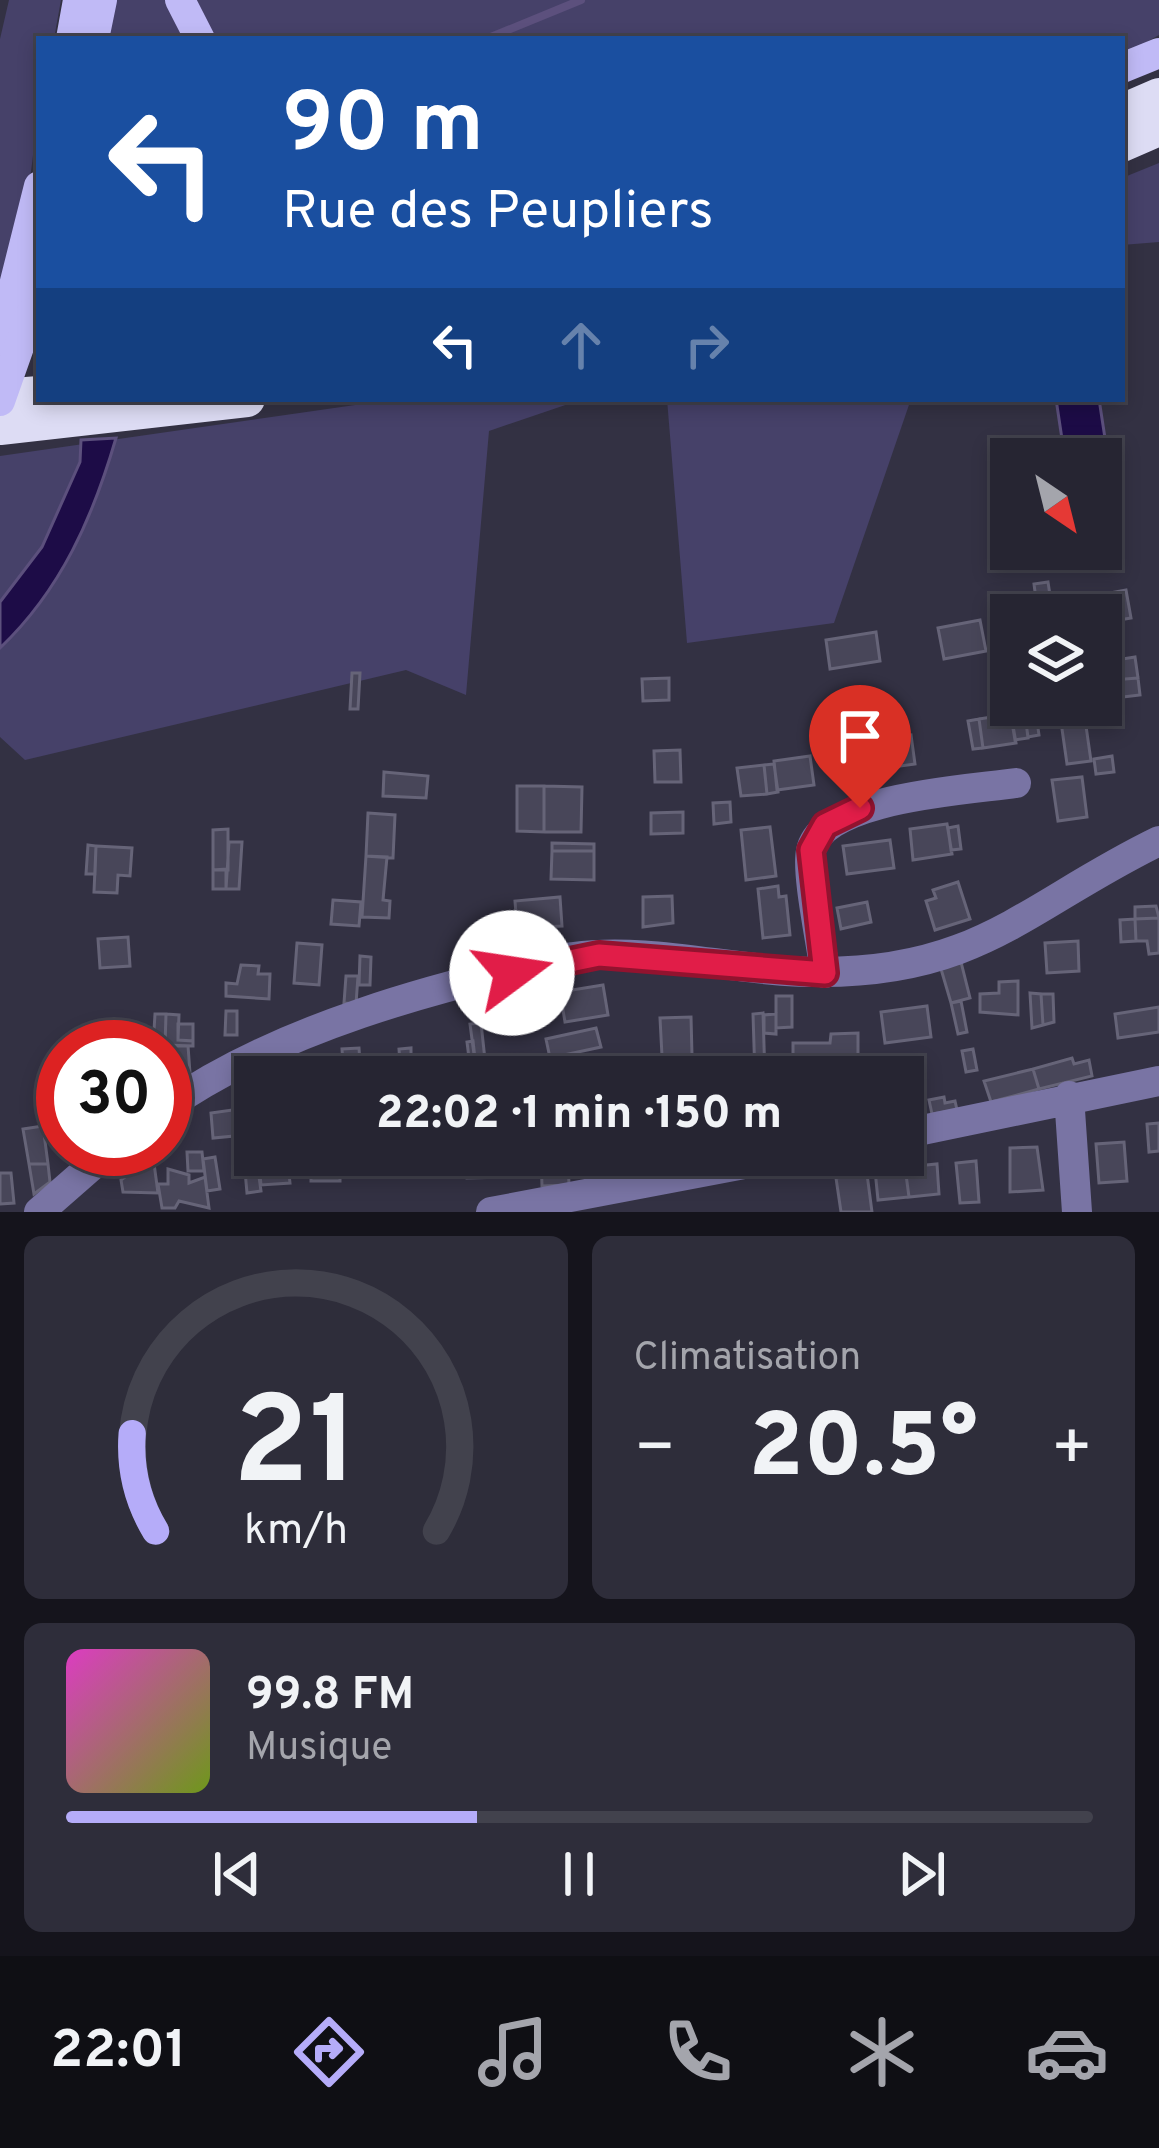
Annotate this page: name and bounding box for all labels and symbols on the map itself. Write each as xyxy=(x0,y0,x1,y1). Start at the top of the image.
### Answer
north arrow xyxy=(990,438,1122,570)
pin xyxy=(809,685,911,808)
position arrow xyxy=(449,910,575,1036)
speed limit sign: 30 xyxy=(36,1020,192,1176)

